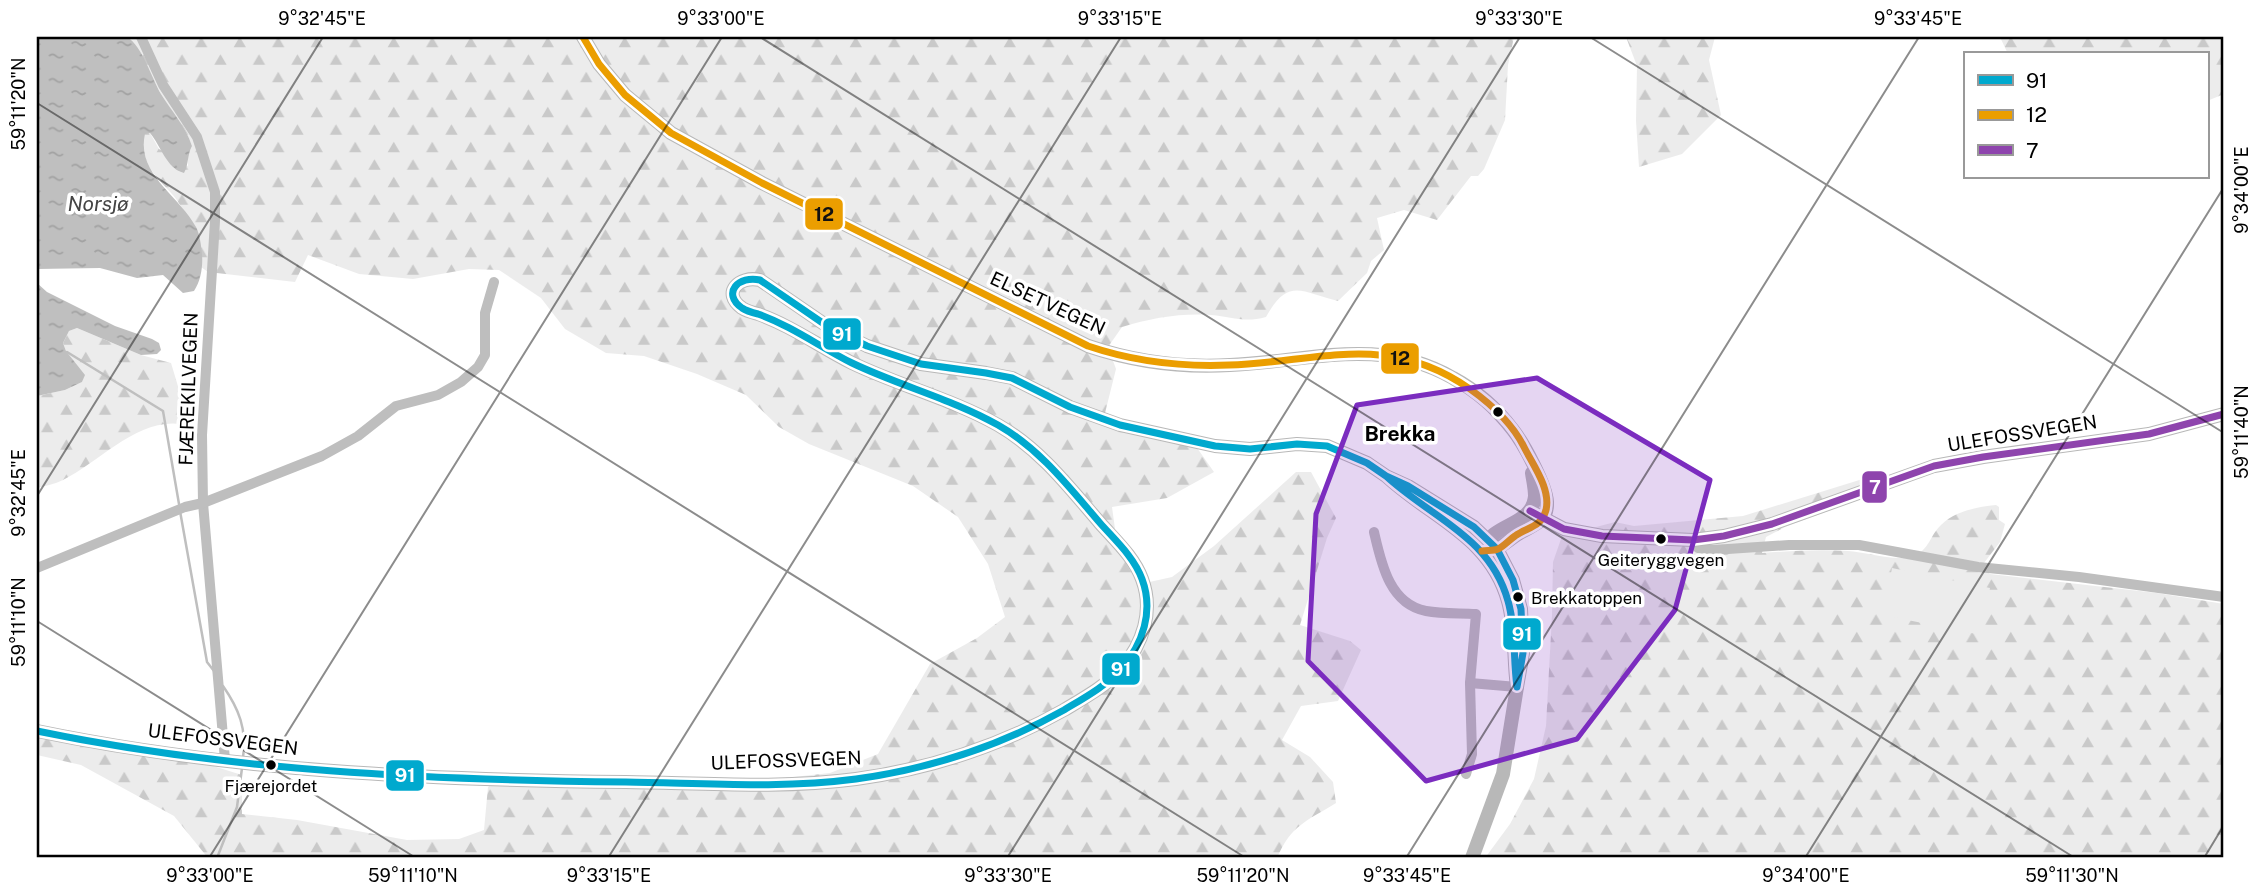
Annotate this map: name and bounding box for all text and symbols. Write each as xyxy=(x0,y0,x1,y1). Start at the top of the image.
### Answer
text: 9°32'45"E xyxy=(278,8,366,29)
text: 9°33'00"E xyxy=(677,8,765,29)
text: 9°33'15"E xyxy=(1078,8,1162,29)
text: 9°33'30"E xyxy=(1475,8,1563,29)
text: 9°33'45"E xyxy=(1874,8,1962,29)
legend xyxy=(1964,52,2208,178)
text: 59°11'20"N xyxy=(8,57,29,151)
text: 91 xyxy=(2026,68,2048,93)
text: 12 xyxy=(2026,102,2047,127)
text: 7 xyxy=(2026,138,2039,163)
text: 9°34'00"E xyxy=(2231,146,2252,234)
water label: Norsjø xyxy=(67,191,129,216)
line badge: 12 xyxy=(804,197,844,231)
text: 12 xyxy=(814,203,834,225)
street label: ELSETVEGEN xyxy=(987,267,1109,339)
street label: FJÆREKILVEGEN xyxy=(174,312,202,466)
line badge: 91 xyxy=(822,317,862,351)
text: 91 xyxy=(832,323,852,345)
line badge: 12 xyxy=(1380,342,1420,375)
text: 12 xyxy=(1390,347,1410,369)
text: 59°11'40"N xyxy=(2231,385,2252,479)
unlabelled marker xyxy=(1491,405,1505,419)
street label: ULEFOSSVEGEN xyxy=(1946,410,2098,456)
district label: Brekka xyxy=(1365,421,1436,446)
text: 9°32'45"E xyxy=(8,449,29,537)
line badge: 7 xyxy=(1861,470,1888,504)
text: 7 xyxy=(1869,476,1881,498)
marker: Geiteryggvegen xyxy=(1654,532,1668,546)
place label: Geiteryggvegen xyxy=(1598,550,1724,570)
text: 59°11'10"N xyxy=(8,577,29,667)
place label: Brekkatoppen xyxy=(1531,588,1642,608)
marker: Brekkatoppen xyxy=(1511,590,1525,604)
line badge: 91 xyxy=(1502,617,1542,651)
text: 91 xyxy=(1512,623,1532,645)
line badge: 91 xyxy=(1101,652,1141,686)
text: 91 xyxy=(1111,658,1131,680)
street label: ULEFOSSVEGEN xyxy=(147,719,299,759)
street label: ULEFOSSVEGEN xyxy=(710,746,862,774)
marker: Fjærejordet xyxy=(264,758,278,772)
line badge: 91 xyxy=(385,759,425,792)
text: 91 xyxy=(395,764,415,786)
place label: Fjærejordet xyxy=(225,776,317,796)
text: 9°33'00"E xyxy=(166,865,254,886)
text: 59°11'10"N xyxy=(368,865,458,886)
text: 9°33'15"E xyxy=(567,865,651,886)
text: 9°33'30"E xyxy=(964,865,1052,886)
text: 59°11'20"N xyxy=(1196,865,1290,886)
text: 9°33'45"E xyxy=(1363,865,1451,886)
text: 9°34'00"E xyxy=(1762,865,1850,886)
text: 59°11'30"N xyxy=(2025,865,2119,886)

